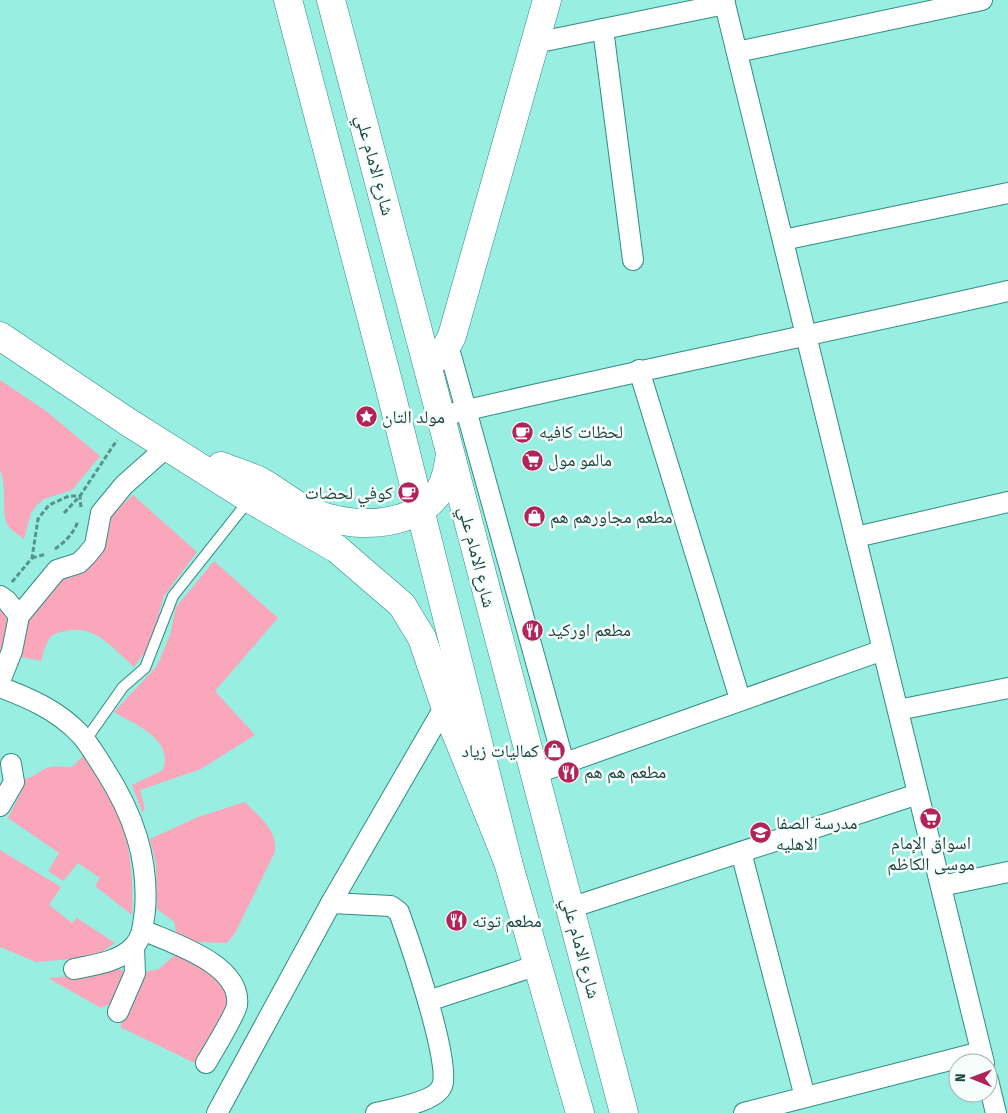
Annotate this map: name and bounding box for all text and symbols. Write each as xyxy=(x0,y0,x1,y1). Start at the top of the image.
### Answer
street label: شارع الامام علي xyxy=(348,112,399,219)
place icon: مولد التان xyxy=(354,405,378,429)
place label: مولد التان xyxy=(382,406,445,428)
cafe icon: لحظات كافيه xyxy=(511,420,535,444)
place label: لحظات كافيه xyxy=(539,421,623,443)
supermarket icon: مالمو مول xyxy=(520,448,544,472)
place label: مالمو مول xyxy=(548,449,612,471)
cafe icon: كوفي لحضات xyxy=(397,481,421,505)
place label: كوفي لحضات xyxy=(305,482,394,508)
street label: شارع الامام علي xyxy=(450,504,500,611)
shop icon: مطعم مجاورهم هم xyxy=(522,505,546,529)
place label: مطعم مجاورهم هم xyxy=(550,506,672,529)
restaurant icon: مطعم اوركيد xyxy=(520,618,544,642)
place label: مطعم اوركيد xyxy=(548,619,631,642)
shop icon: كماليات زياد xyxy=(543,739,567,763)
place label: كماليات زياد xyxy=(461,740,540,762)
restaurant icon: مطعم هم هم xyxy=(556,760,580,784)
place label: مطعم هم هم xyxy=(584,761,666,784)
supermarket icon: اسواق الإمام موسى الكاظم xyxy=(919,806,943,830)
place label: مدرسة الصفا الاهليه xyxy=(776,812,858,855)
school or university icon: مدرسة الصفا الاهليه xyxy=(748,821,772,845)
place label: اسواق الإمام موسى الكاظم xyxy=(887,832,975,876)
street label: شارع الامام علي xyxy=(554,895,605,1002)
restaurant icon: مطعم توته xyxy=(444,909,468,933)
place label: مطعم توته xyxy=(472,910,542,933)
north arrow xyxy=(948,1053,998,1103)
text: N xyxy=(952,1073,969,1082)

